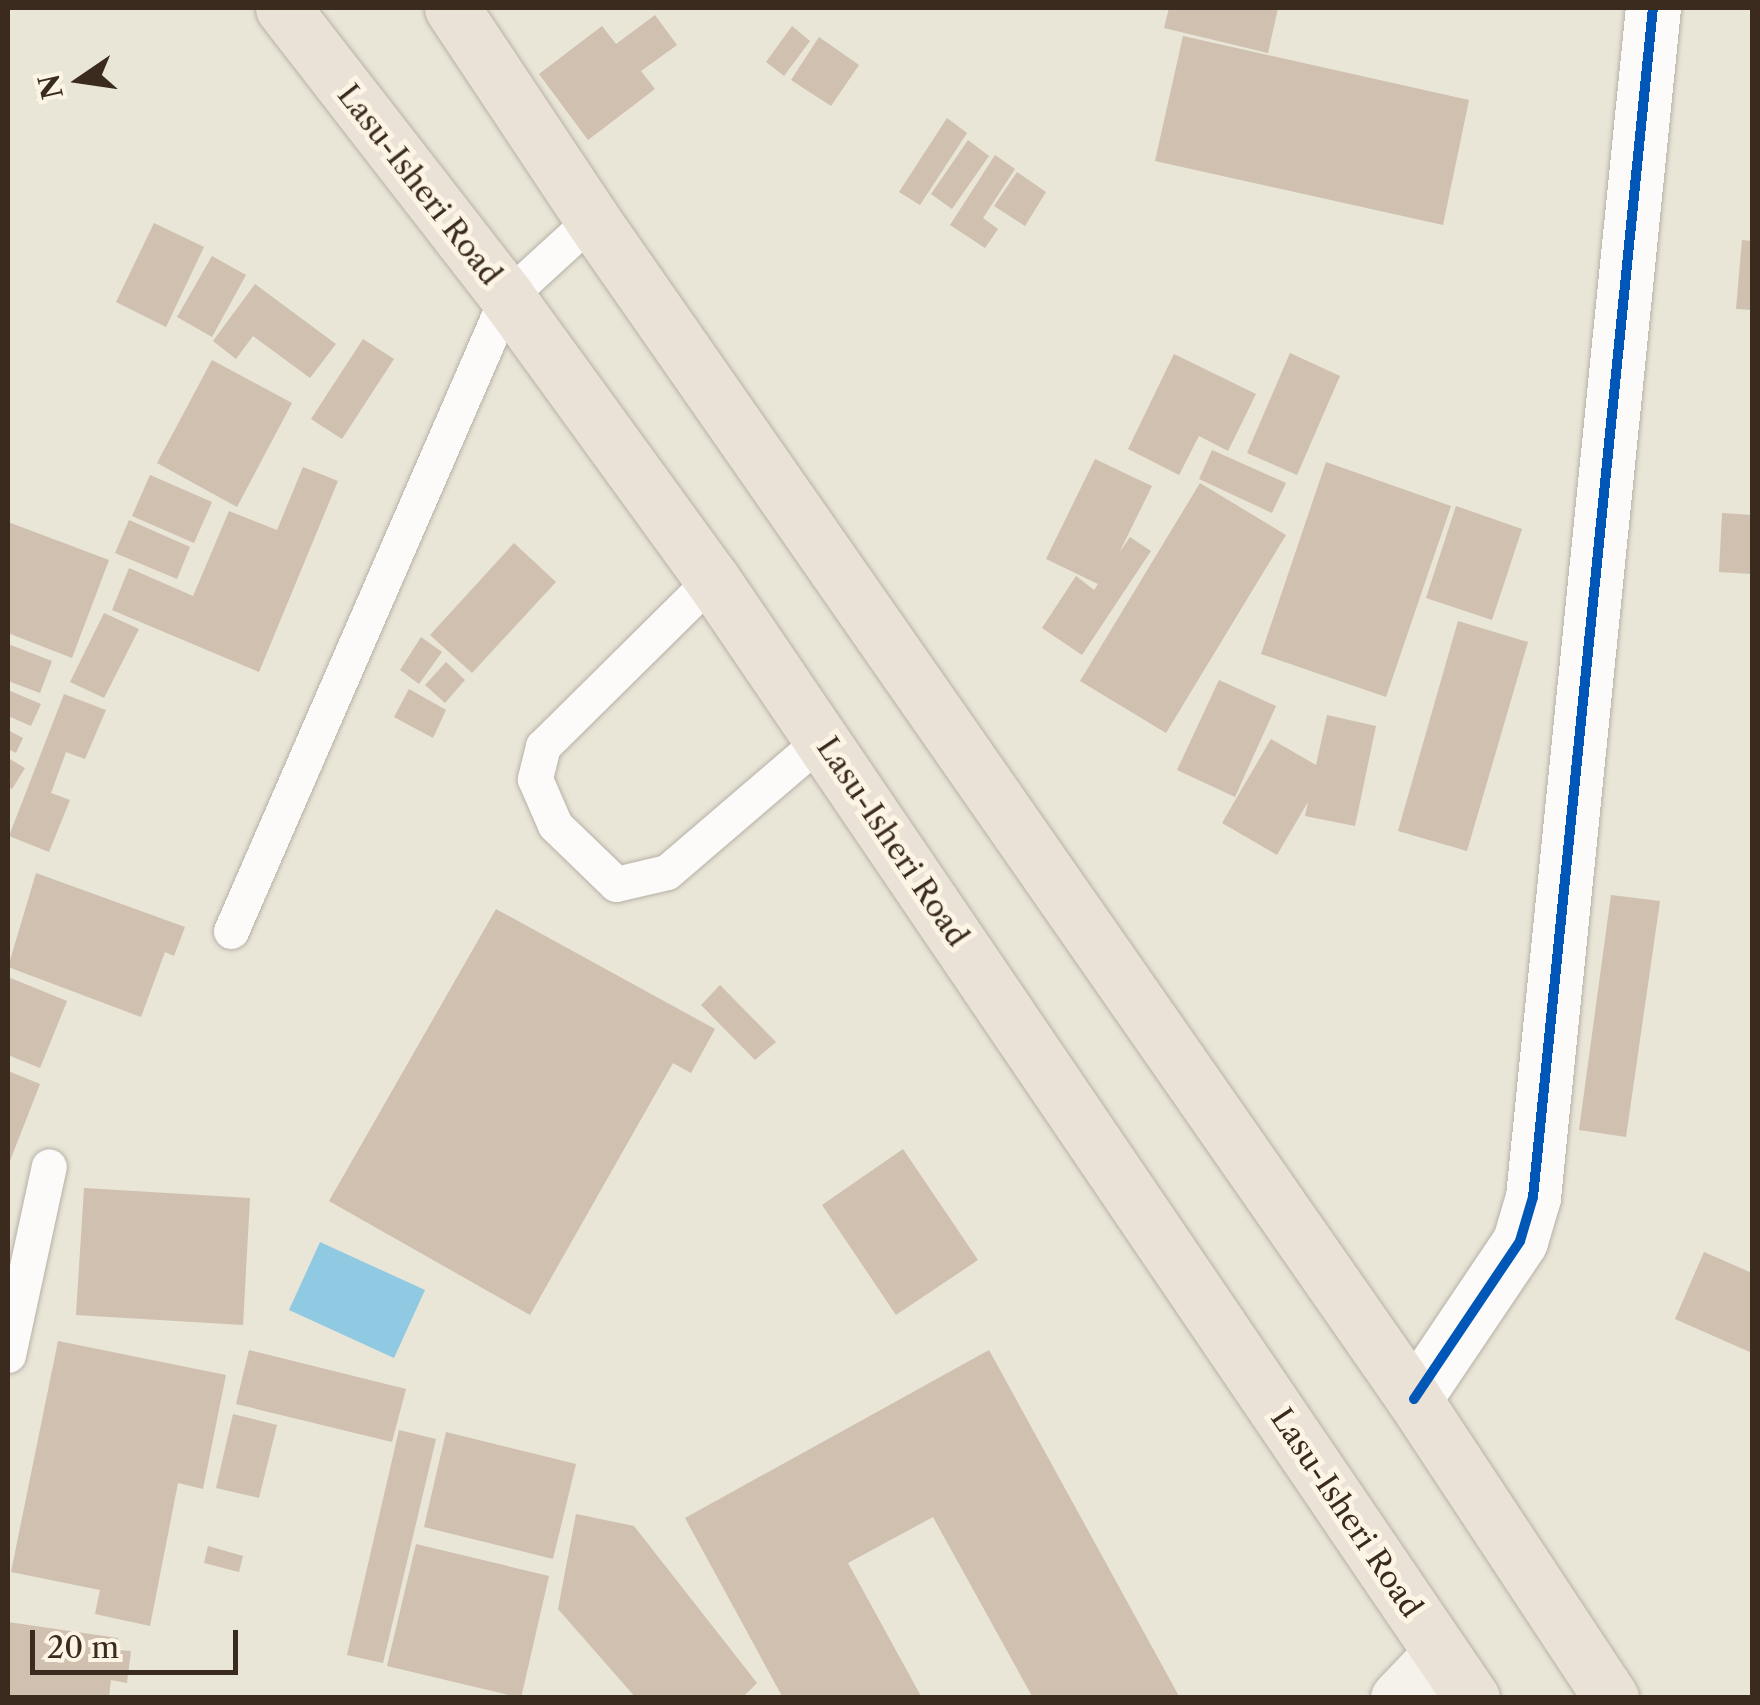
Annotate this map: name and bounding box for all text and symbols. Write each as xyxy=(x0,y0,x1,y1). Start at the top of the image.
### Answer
north arrow xyxy=(30,30,130,130)
text: N xyxy=(31,71,70,102)
street label: Lasu-Isheri Road xyxy=(330,78,508,292)
street label: Lasu-Isheri Road xyxy=(809,731,975,953)
street label: Lasu-Isheri Road xyxy=(1263,1402,1429,1624)
scale bar xyxy=(35,1610,242,1672)
text: 20 m xyxy=(47,1629,119,1666)

